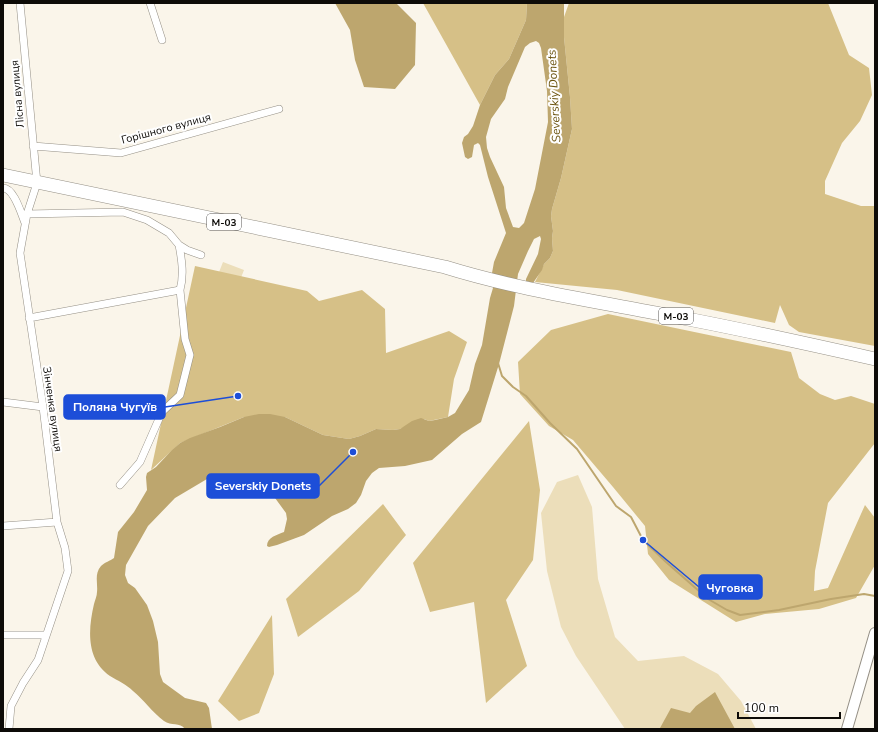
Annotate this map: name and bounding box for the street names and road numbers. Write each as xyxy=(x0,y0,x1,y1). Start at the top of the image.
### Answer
street label: Лісна вулиця xyxy=(7,59,28,128)
street label: Горішного вулиця xyxy=(120,109,213,148)
road number: М-03 xyxy=(207,214,241,230)
road number: М-03 xyxy=(659,308,693,324)
street label: Зінченка вулиця xyxy=(39,365,66,453)

